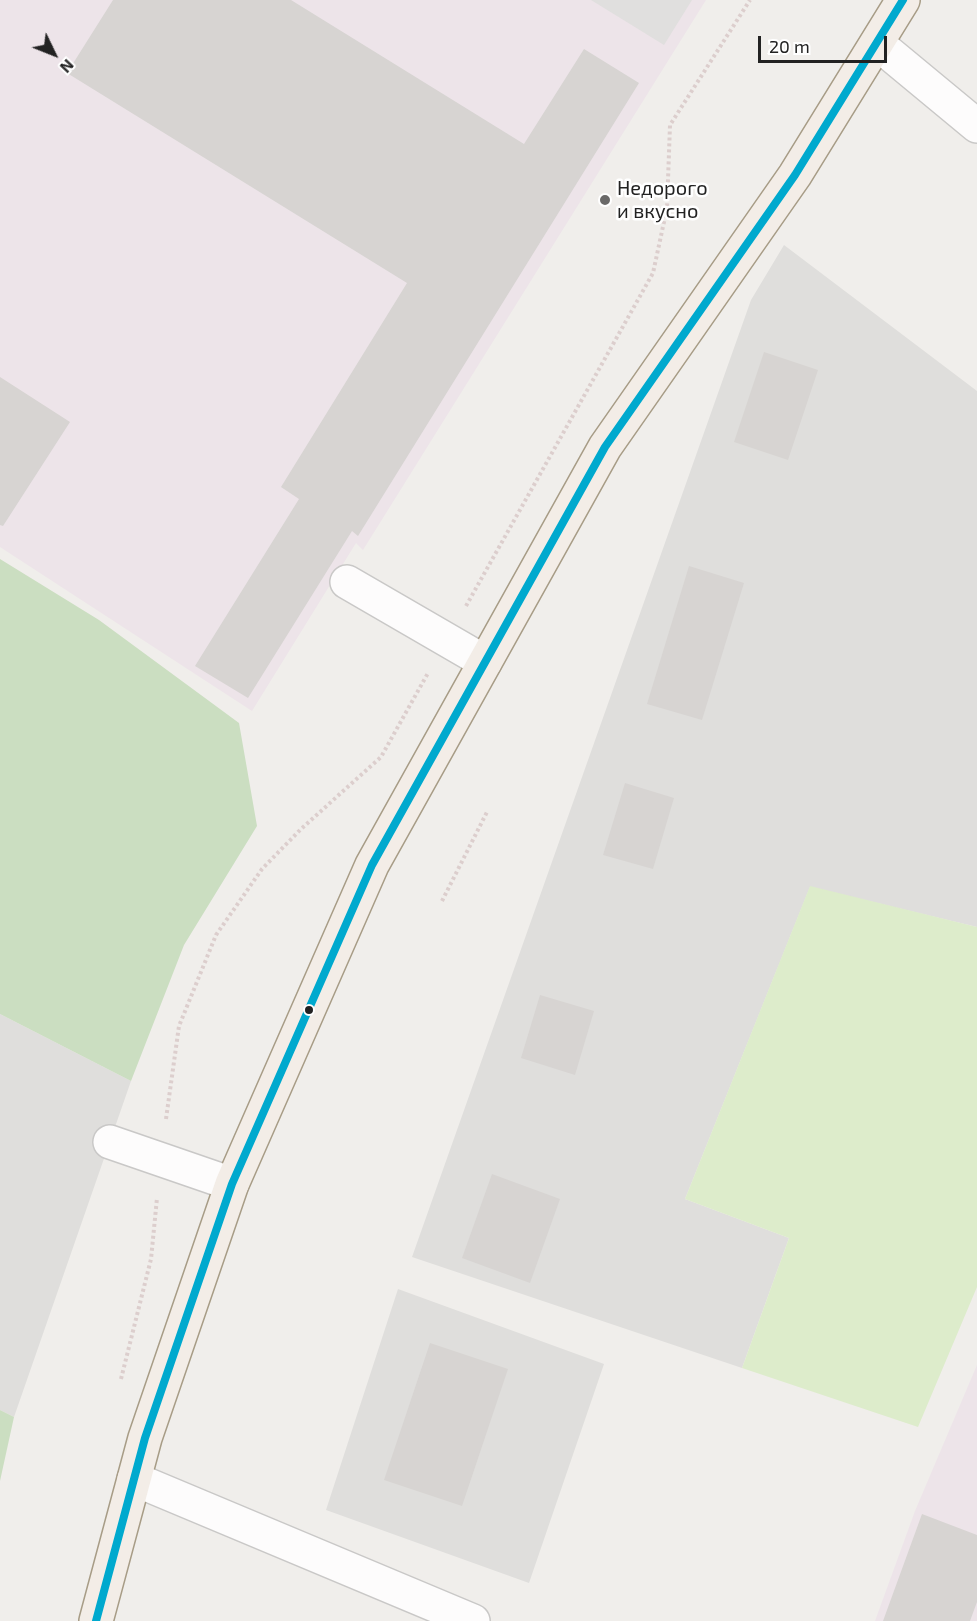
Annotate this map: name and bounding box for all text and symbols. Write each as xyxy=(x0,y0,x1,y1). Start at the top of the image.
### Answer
north arrow xyxy=(24,24,84,84)
scale bar xyxy=(761,24,890,62)
text: 20 m xyxy=(769,35,810,57)
text: N xyxy=(57,56,78,77)
place label: Недорого и вкусно xyxy=(617,176,708,223)
marker: Недорого и вкусно xyxy=(598,193,612,207)
unlabelled marker xyxy=(303,1004,315,1016)

